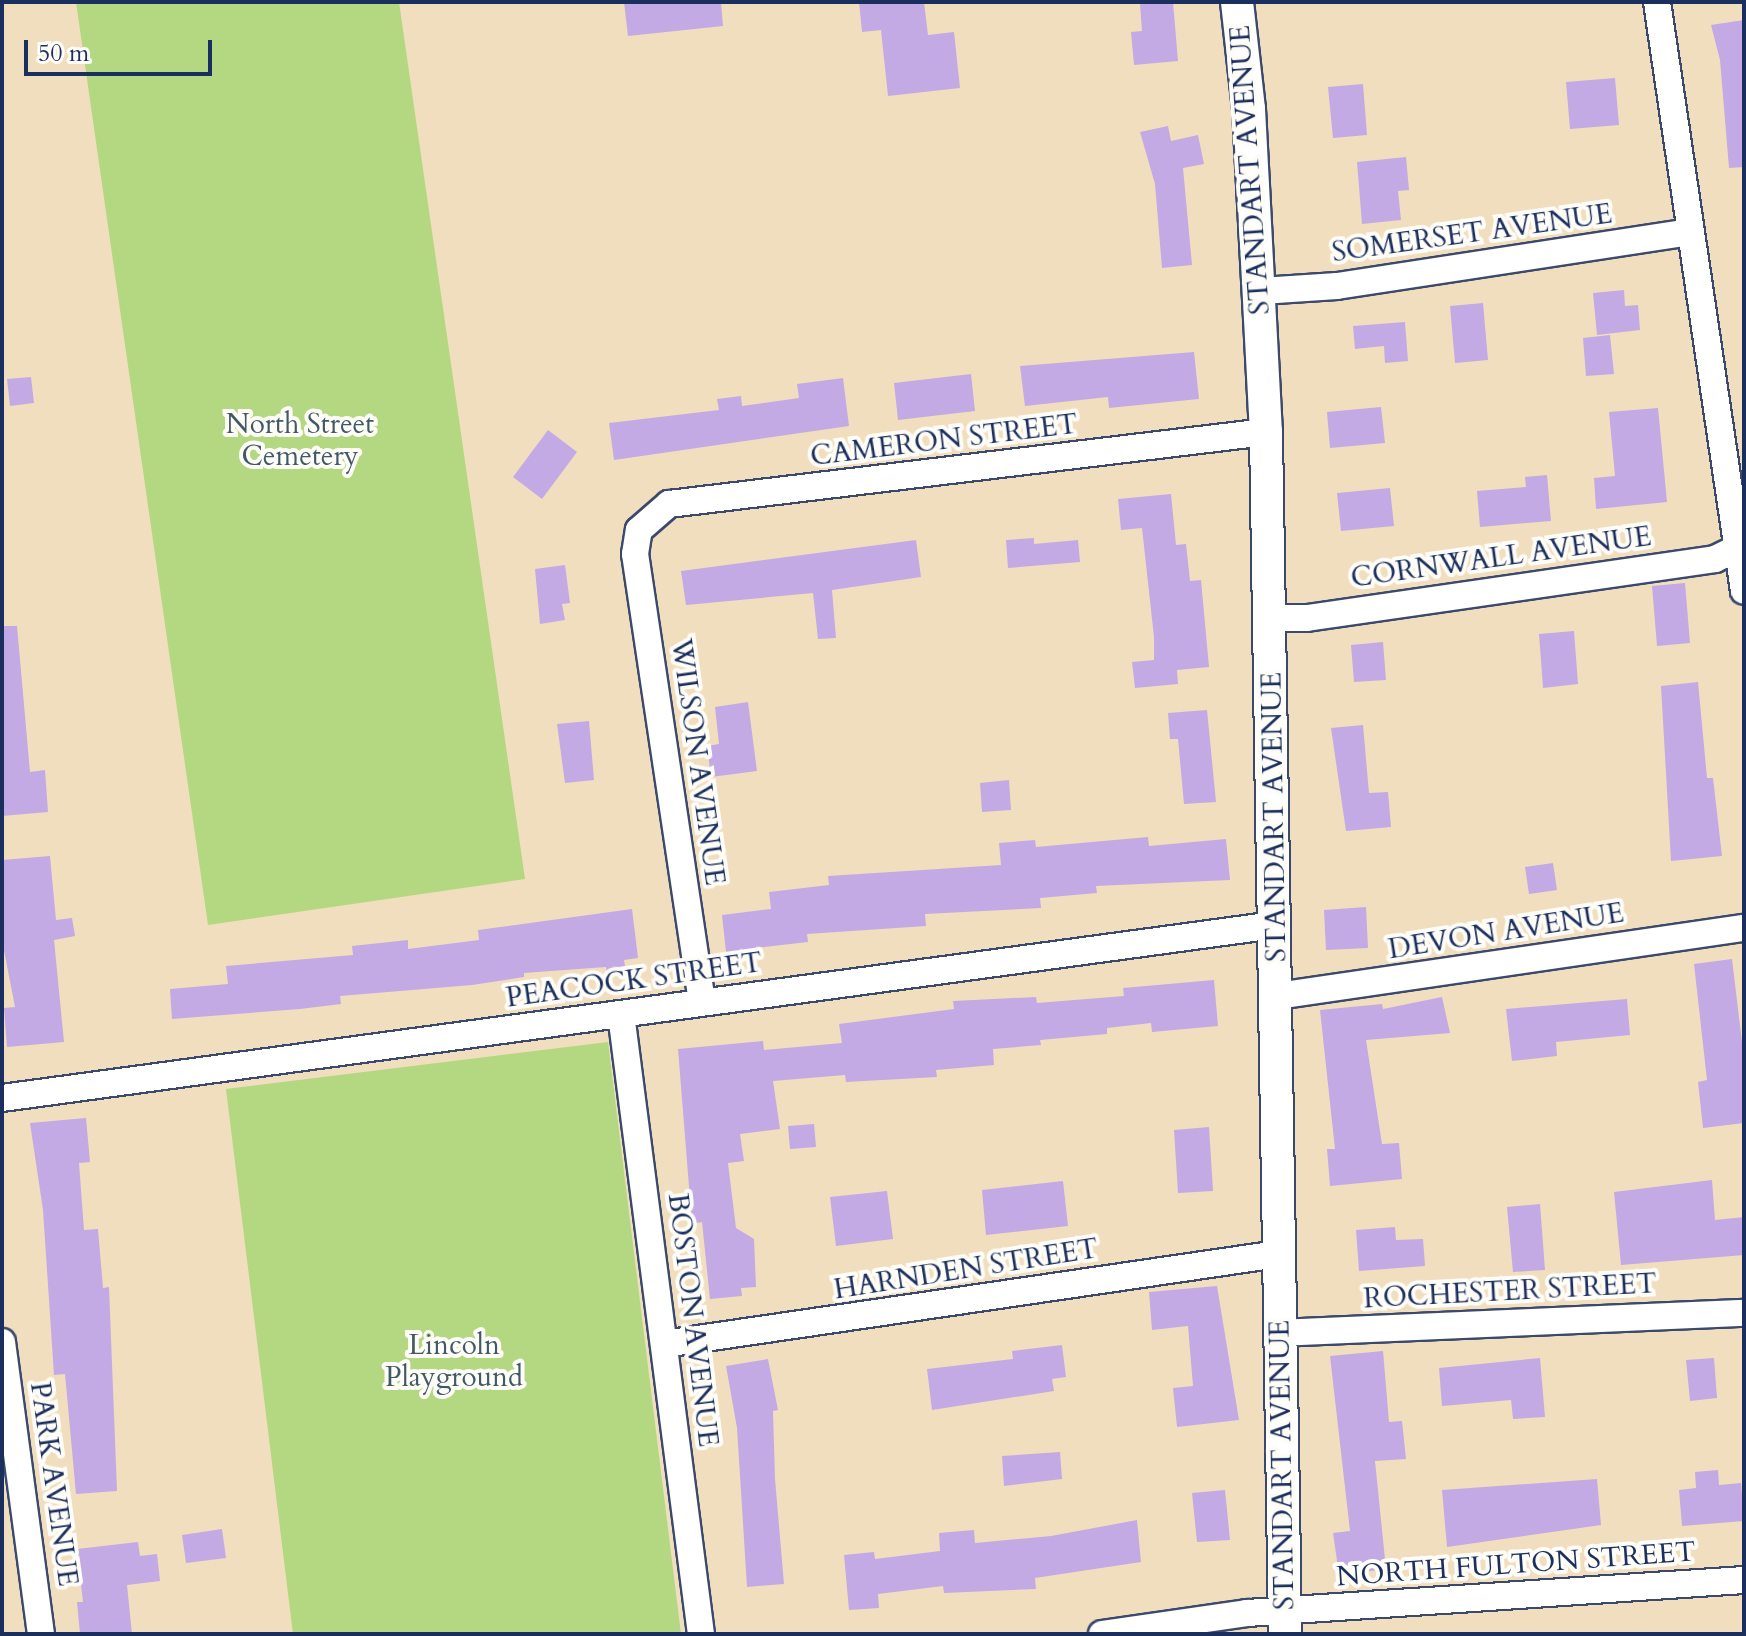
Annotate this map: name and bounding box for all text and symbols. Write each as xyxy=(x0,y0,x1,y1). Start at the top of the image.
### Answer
scale bar xyxy=(28,24,216,74)
street label: STANDART AVENUE xyxy=(1223,24,1277,316)
text: 50 m xyxy=(38,37,89,70)
street label: SOMERSET AVENUE xyxy=(1330,197,1614,269)
park label: North Street Cemetery xyxy=(226,407,374,473)
street label: CAMERON STREET xyxy=(808,407,1080,473)
street label: CORNWALL AVENUE xyxy=(1349,519,1653,595)
street label: WILSON AVENUE xyxy=(664,636,732,888)
street label: STANDART AVENUE xyxy=(1255,672,1293,962)
street label: DEVON AVENUE xyxy=(1386,896,1626,966)
street label: PEACOCK STREET xyxy=(504,945,764,1015)
street label: BOSTON AVENUE xyxy=(661,1191,725,1449)
street label: HARNDEN STREET xyxy=(831,1232,1101,1306)
street label: ROCHESTER STREET xyxy=(1363,1267,1657,1315)
street label: STANDART AVENUE xyxy=(1263,1320,1301,1610)
park label: Lincoln Playground xyxy=(385,1328,523,1394)
street label: PARK AVENUE xyxy=(23,1380,85,1588)
street label: NORTH FULTON STREET xyxy=(1335,1535,1697,1593)

